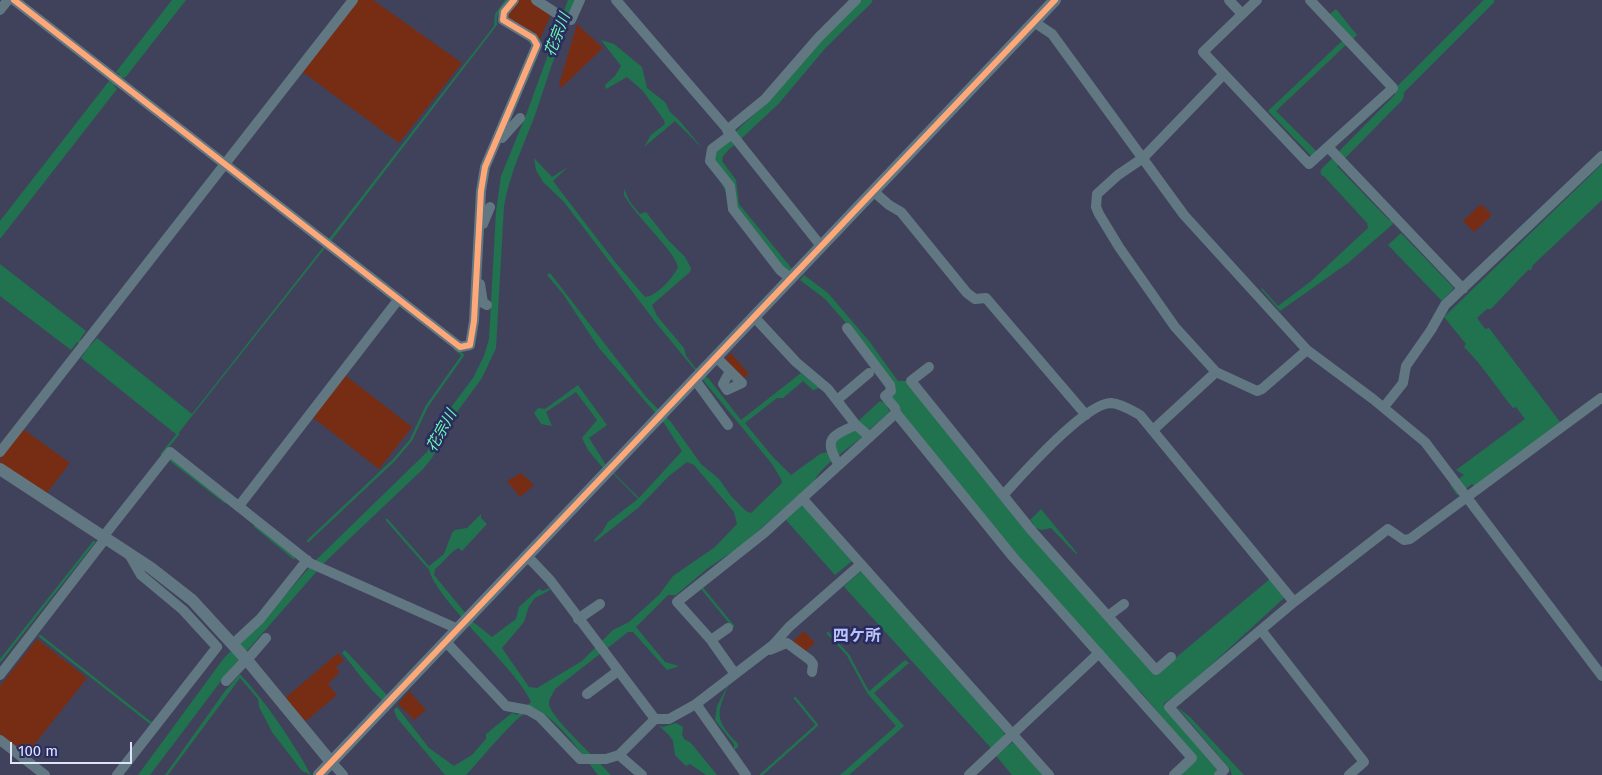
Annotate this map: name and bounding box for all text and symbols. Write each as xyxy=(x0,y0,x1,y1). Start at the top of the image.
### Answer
water label: 花宗川 xyxy=(542,11,574,59)
water label: 花宗川 xyxy=(423,407,461,455)
district label: 四ケ所 xyxy=(833,627,881,647)
scale bar xyxy=(12,732,135,764)
text: 100 m xyxy=(18,742,58,760)

